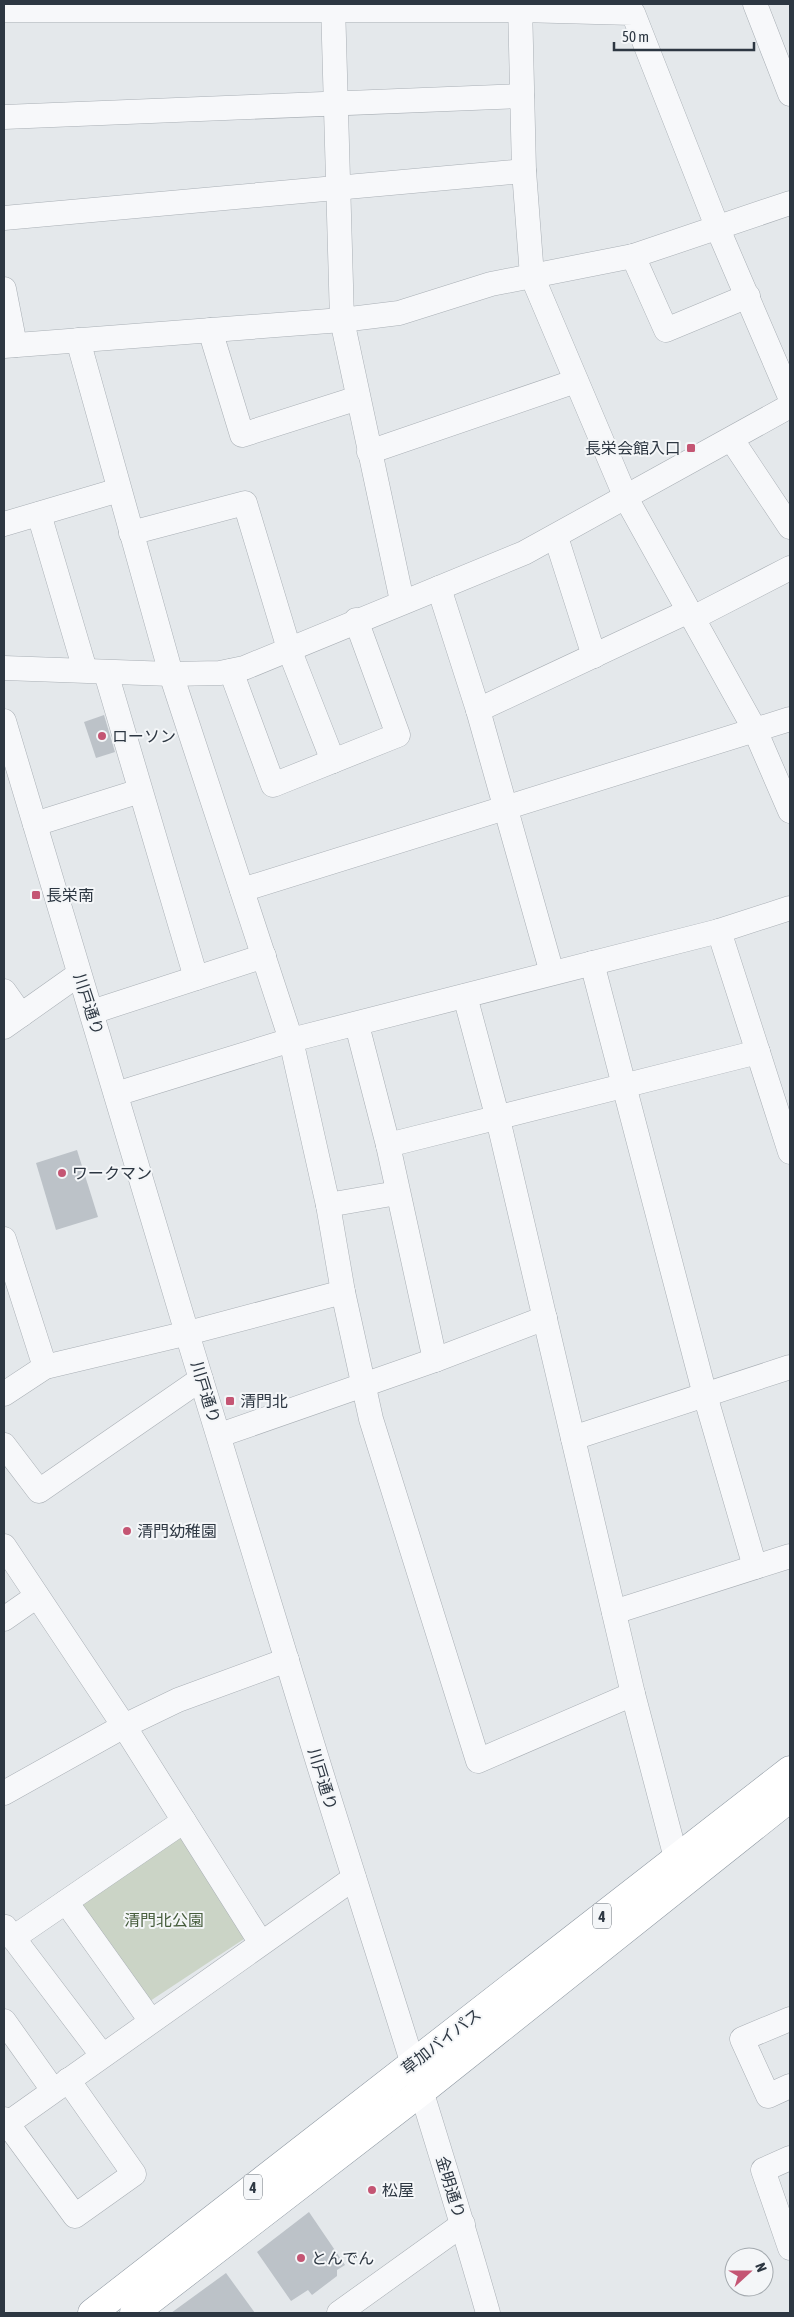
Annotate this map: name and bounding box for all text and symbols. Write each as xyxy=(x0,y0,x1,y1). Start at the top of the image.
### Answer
scale bar xyxy=(614,20,754,52)
text: 50 m xyxy=(622,28,649,45)
place label: 長栄会館入口 xyxy=(585,439,681,457)
marker: 長栄会館入口 xyxy=(685,442,697,454)
place label: ローソン xyxy=(112,727,176,745)
marker: ローソン xyxy=(96,730,108,742)
place label: 長栄南 xyxy=(46,886,94,904)
marker: 長栄南 xyxy=(30,889,42,901)
street label: 川戸通り xyxy=(71,971,107,1037)
place label: ワークマン xyxy=(72,1164,152,1182)
marker: ワークマン xyxy=(56,1167,68,1179)
street label: 川戸通り xyxy=(188,1359,224,1425)
place label: 清門北 xyxy=(240,1392,288,1410)
marker: 清門北 xyxy=(224,1395,236,1407)
place label: 清門幼稚園 xyxy=(137,1522,217,1540)
marker: 清門幼稚園 xyxy=(121,1525,133,1537)
street label: 川戸通り xyxy=(305,1746,341,1812)
road number: 4 xyxy=(593,1904,611,1928)
park label: 清門北公園 xyxy=(124,1911,204,1929)
street label: 草加バイパス xyxy=(398,2004,484,2078)
street label: 金明通り xyxy=(433,2154,469,2220)
road number: 4 xyxy=(244,2174,262,2200)
place label: 松屋 xyxy=(382,2181,414,2199)
marker: 松屋 xyxy=(366,2184,378,2196)
north arrow xyxy=(724,2247,774,2297)
place label: とんでん xyxy=(311,2249,374,2267)
marker: とんでん xyxy=(295,2252,307,2264)
text: N xyxy=(752,2261,770,2274)

